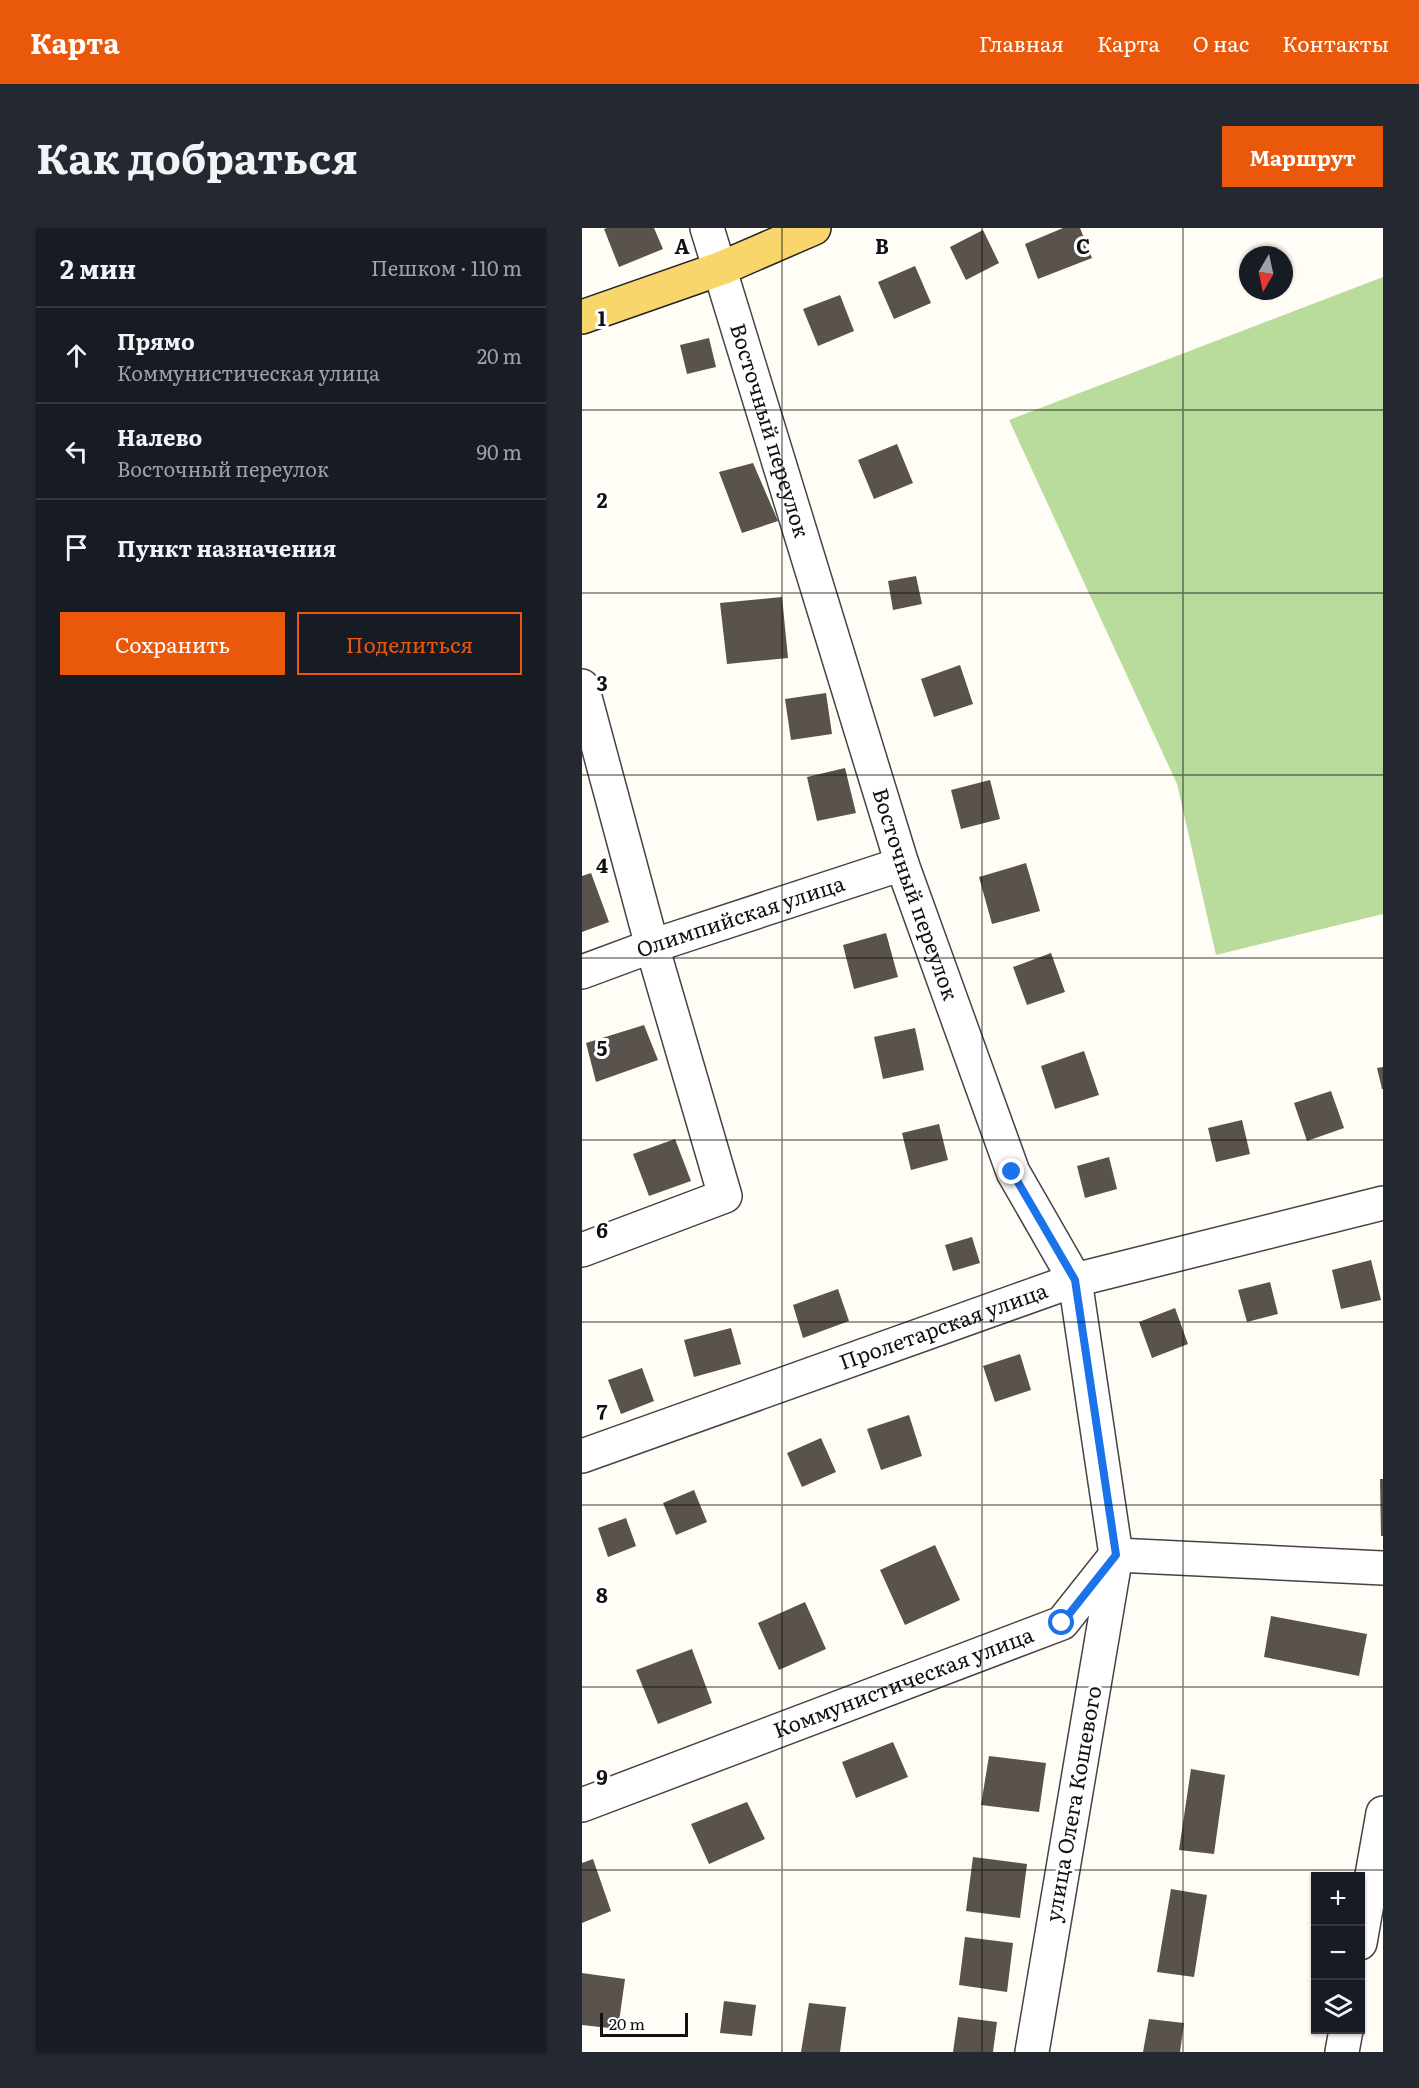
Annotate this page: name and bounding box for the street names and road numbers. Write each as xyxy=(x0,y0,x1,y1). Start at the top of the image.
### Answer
street label: Восточный переулок xyxy=(724,319,819,541)
street label: Восточный переулок xyxy=(867,784,968,1004)
street label: Олимпийская улица xyxy=(631,866,849,964)
street label: Пролетарская улица xyxy=(834,1273,1052,1376)
street label: Коммунистическая улица xyxy=(768,1617,1038,1744)
street label: улица Олега Кошевого xyxy=(1036,1683,1108,1924)

